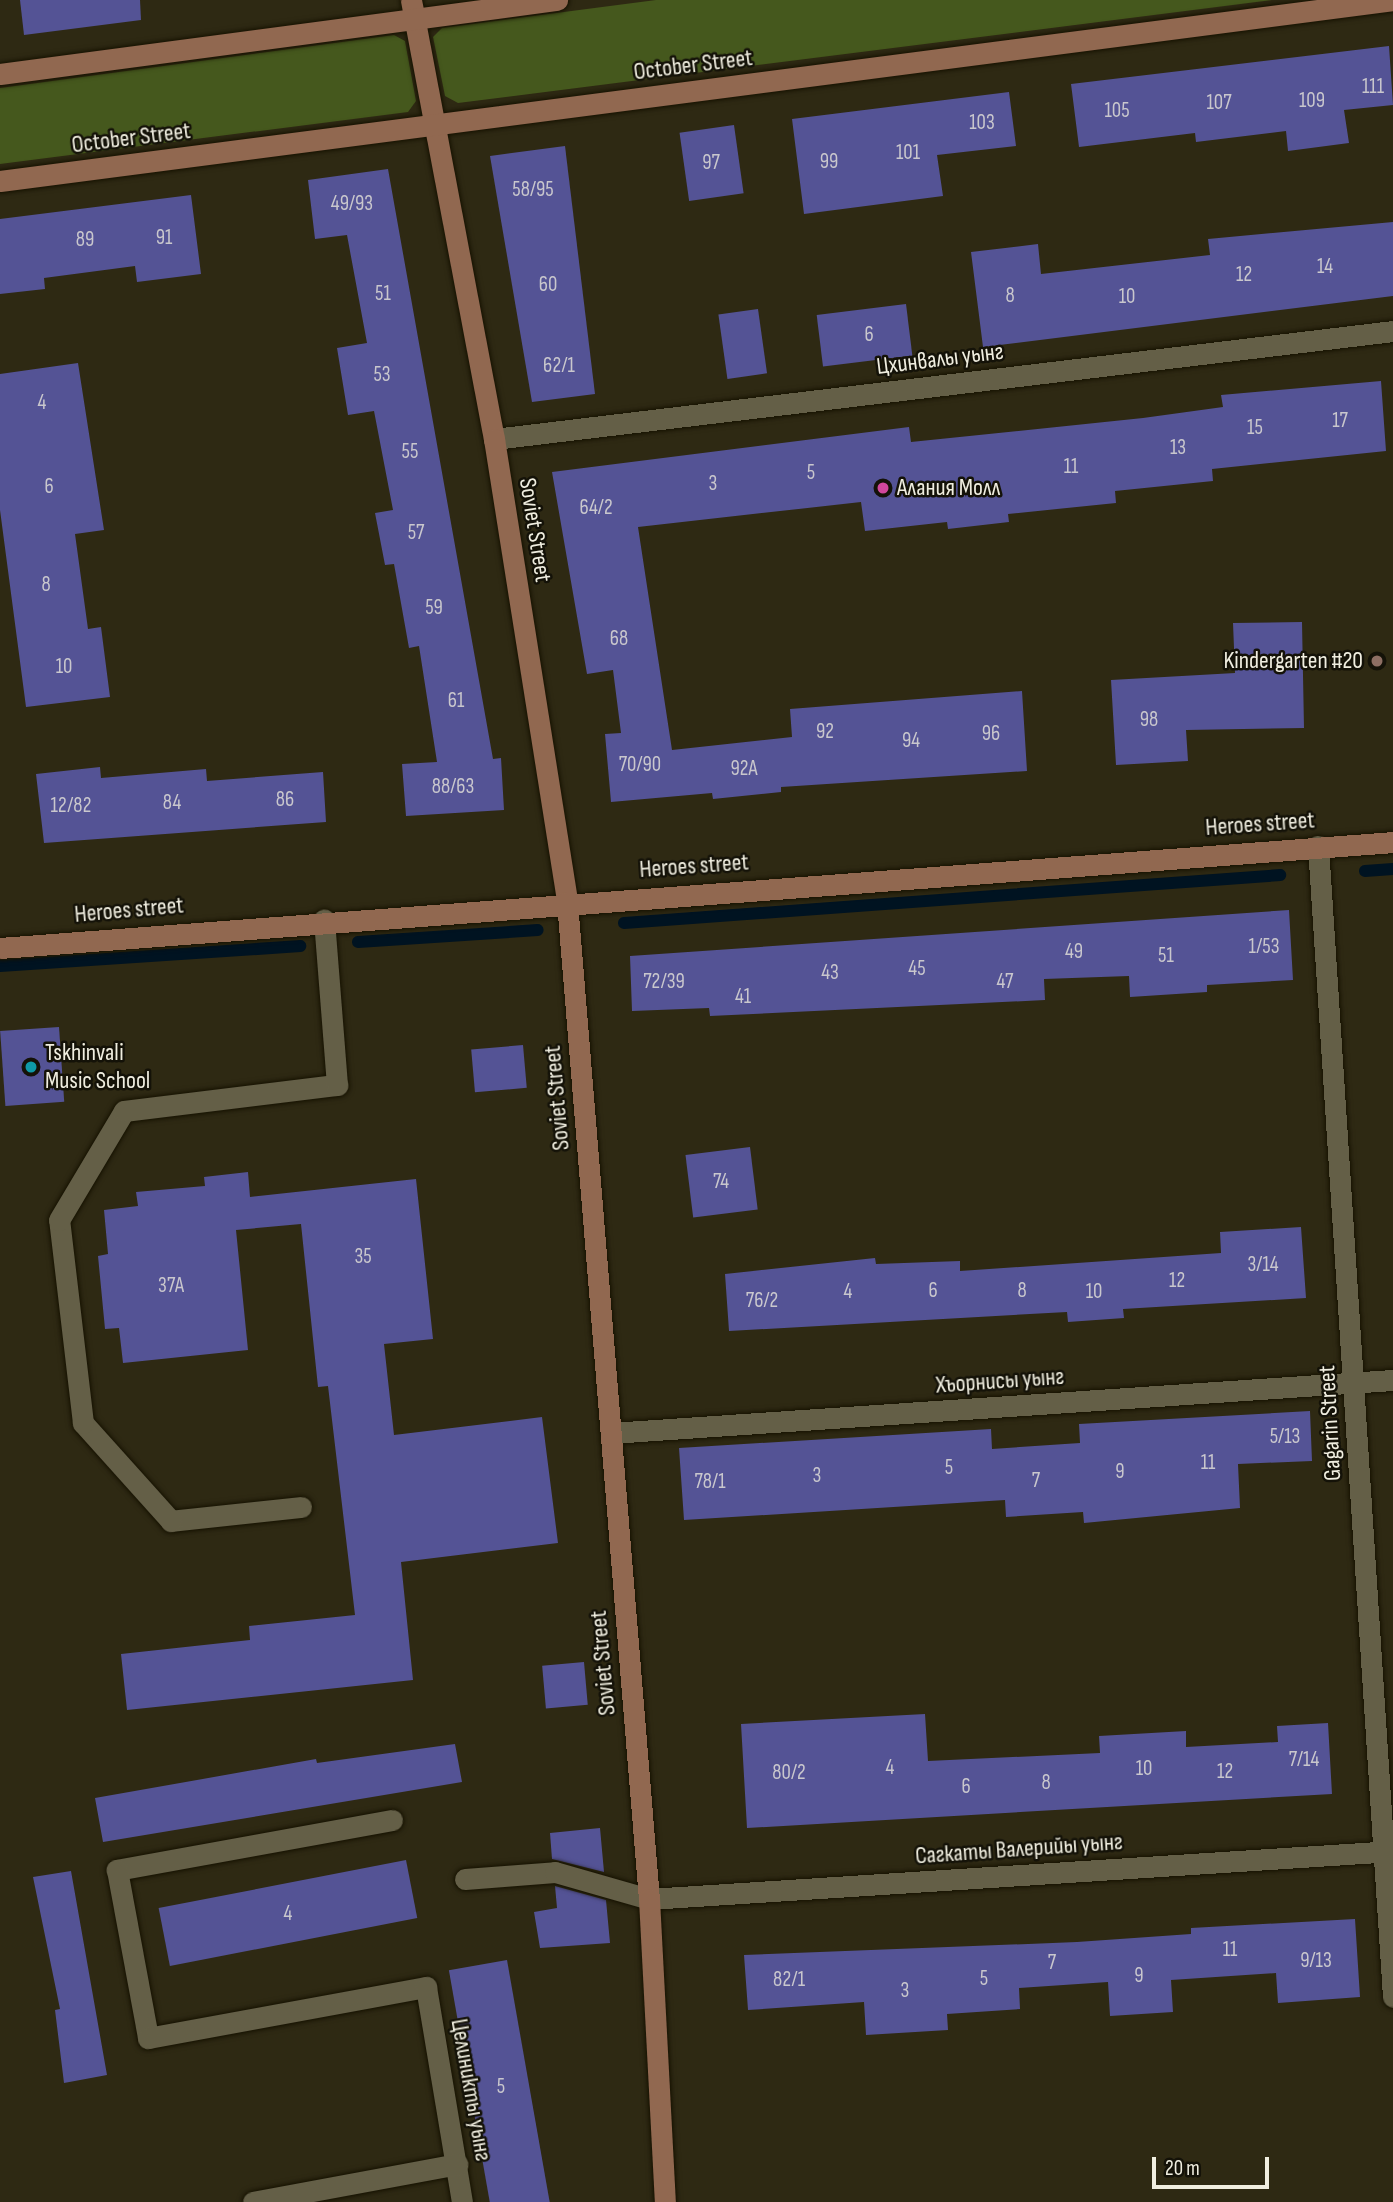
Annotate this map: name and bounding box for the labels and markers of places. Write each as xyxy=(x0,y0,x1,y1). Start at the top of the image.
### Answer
place label: Алания Молл xyxy=(897,474,1000,502)
marker: Алания Молл xyxy=(875,480,891,496)
place label: Kindergarten #20 xyxy=(1223,647,1363,675)
marker: Kindergarten #20 xyxy=(1369,653,1385,669)
place label: Tskhinvali Music School xyxy=(45,1039,150,1095)
marker: Tskhinvali Music School xyxy=(23,1059,39,1075)

